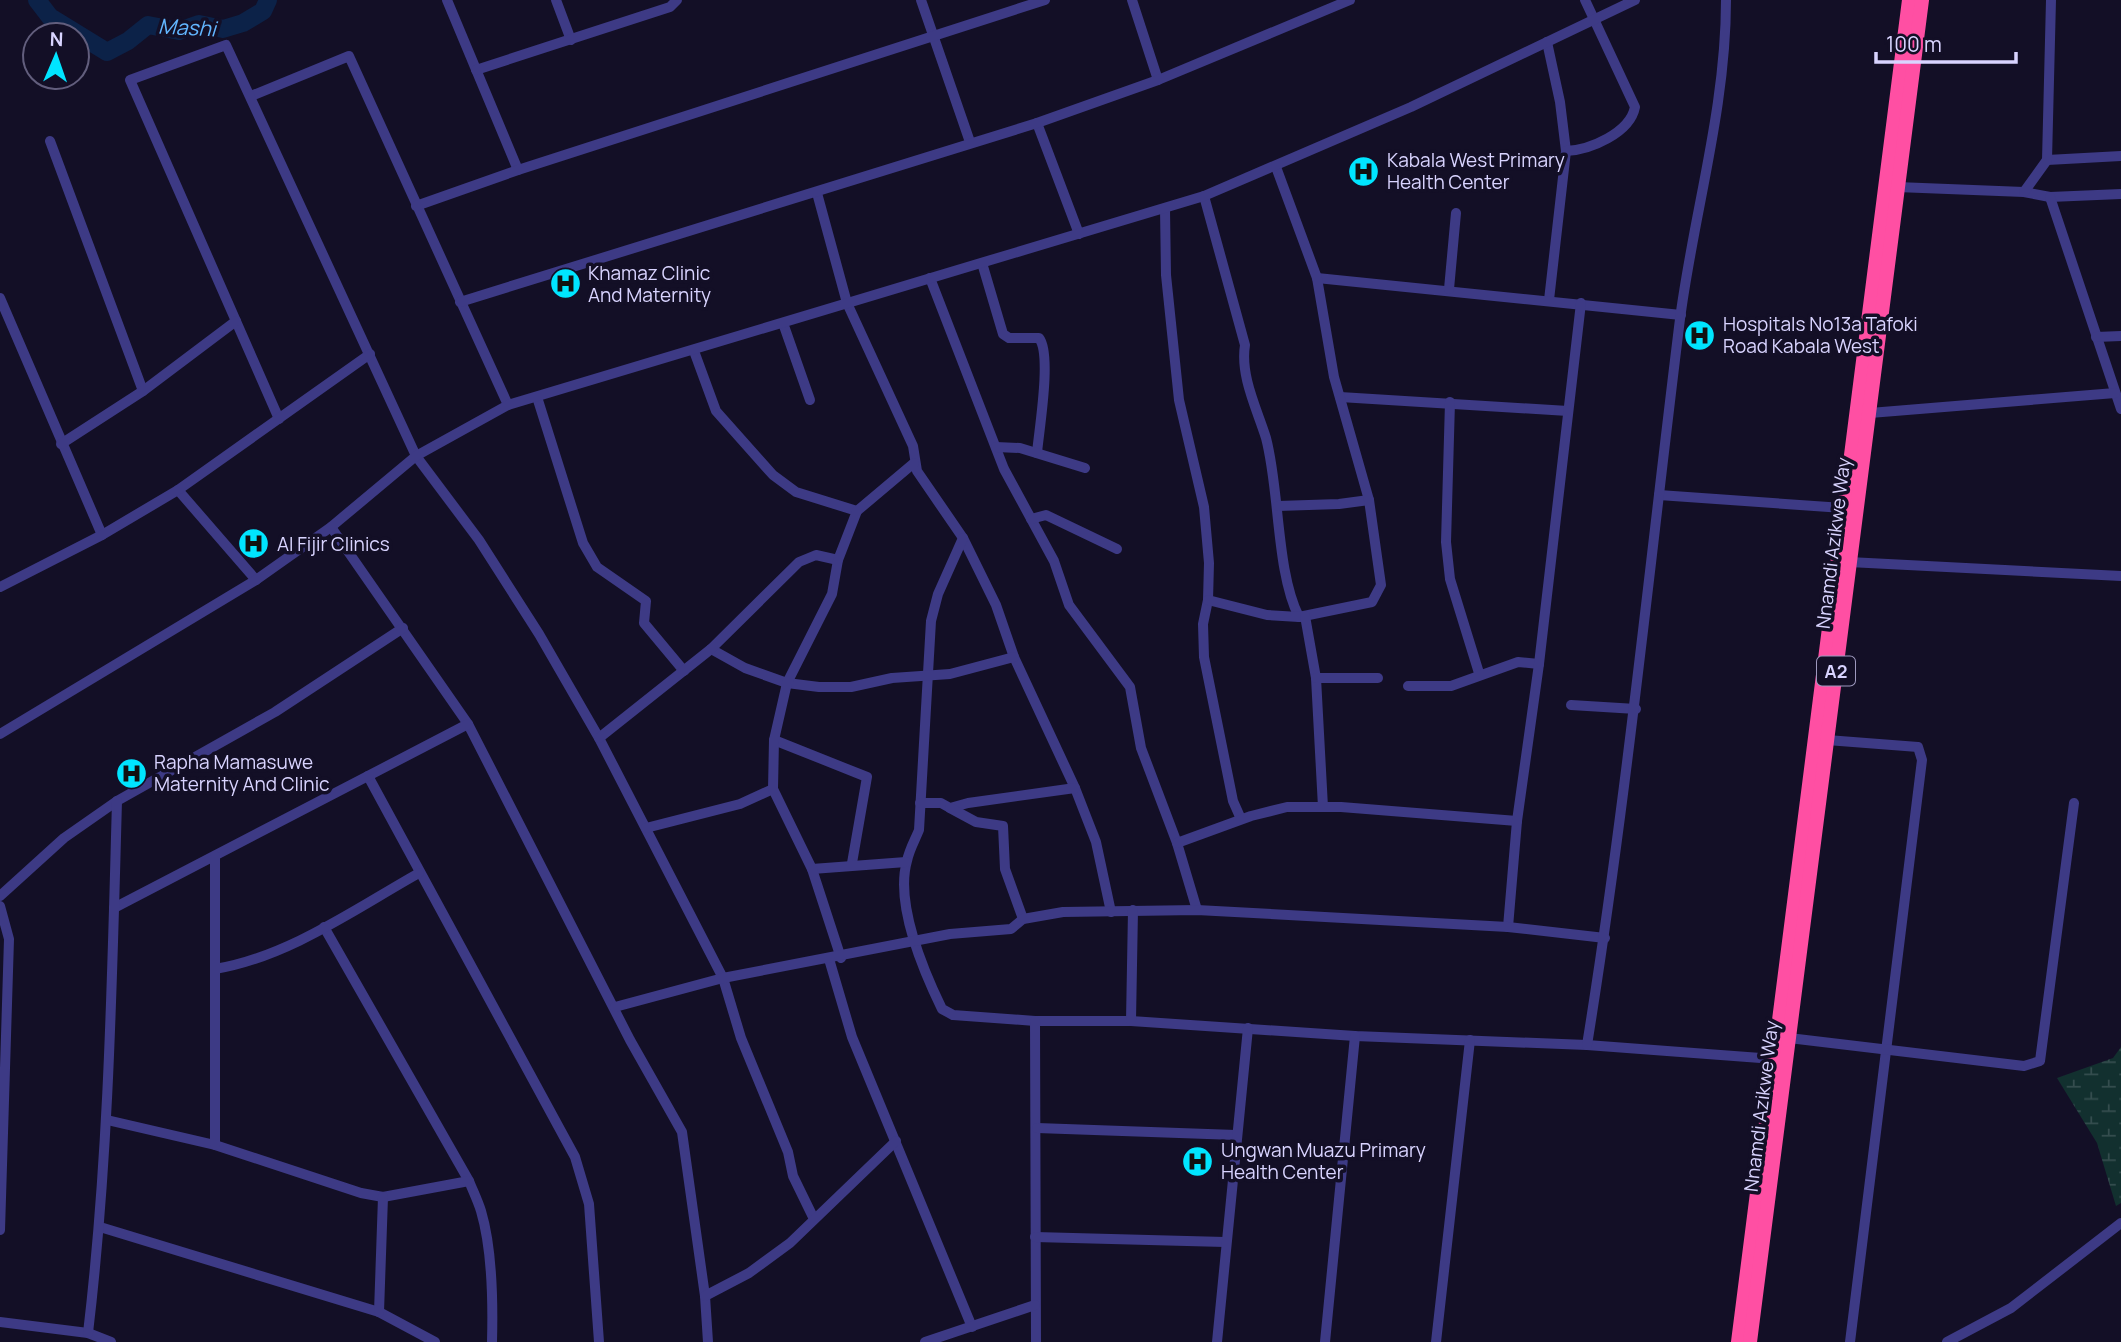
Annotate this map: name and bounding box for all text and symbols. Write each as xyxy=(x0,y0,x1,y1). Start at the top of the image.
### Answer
water label: Mashi xyxy=(157,12,220,43)
north arrow xyxy=(21,21,91,91)
scale bar xyxy=(1876,21,2016,65)
text: N xyxy=(49,26,64,52)
text: 100 m xyxy=(1886,30,1942,58)
place label: Kabala West Primary Health Center xyxy=(1387,147,1565,195)
hospital icon: Kabala West Primary Health Center xyxy=(1347,154,1381,188)
place label: Khamaz Clinic And Maternity xyxy=(588,260,711,308)
hospital icon: Khamaz Clinic And Maternity xyxy=(548,267,582,301)
place label: Hospitals No13a Tafoki Road Kabala West xyxy=(1723,311,1918,359)
hospital icon: Hospitals No13a Tafoki Road Kabala West xyxy=(1683,318,1717,352)
street label: Nnamdi Azikwe Way xyxy=(1810,456,1856,630)
hospital icon: Al Fijir Clinics xyxy=(237,527,271,561)
place label: Al Fijir Clinics xyxy=(277,531,390,557)
road number: A2 xyxy=(1817,656,1855,686)
place label: Rapha Mamasuwe Maternity And Clinic xyxy=(154,749,330,797)
hospital icon: Rapha Mamasuwe Maternity And Clinic xyxy=(114,756,148,790)
street label: Nnamdi Azikwe Way xyxy=(1738,1019,1784,1193)
place label: Ungwan Muazu Primary Health Center xyxy=(1221,1137,1426,1185)
hospital icon: Ungwan Muazu Primary Health Center xyxy=(1181,1144,1215,1178)

